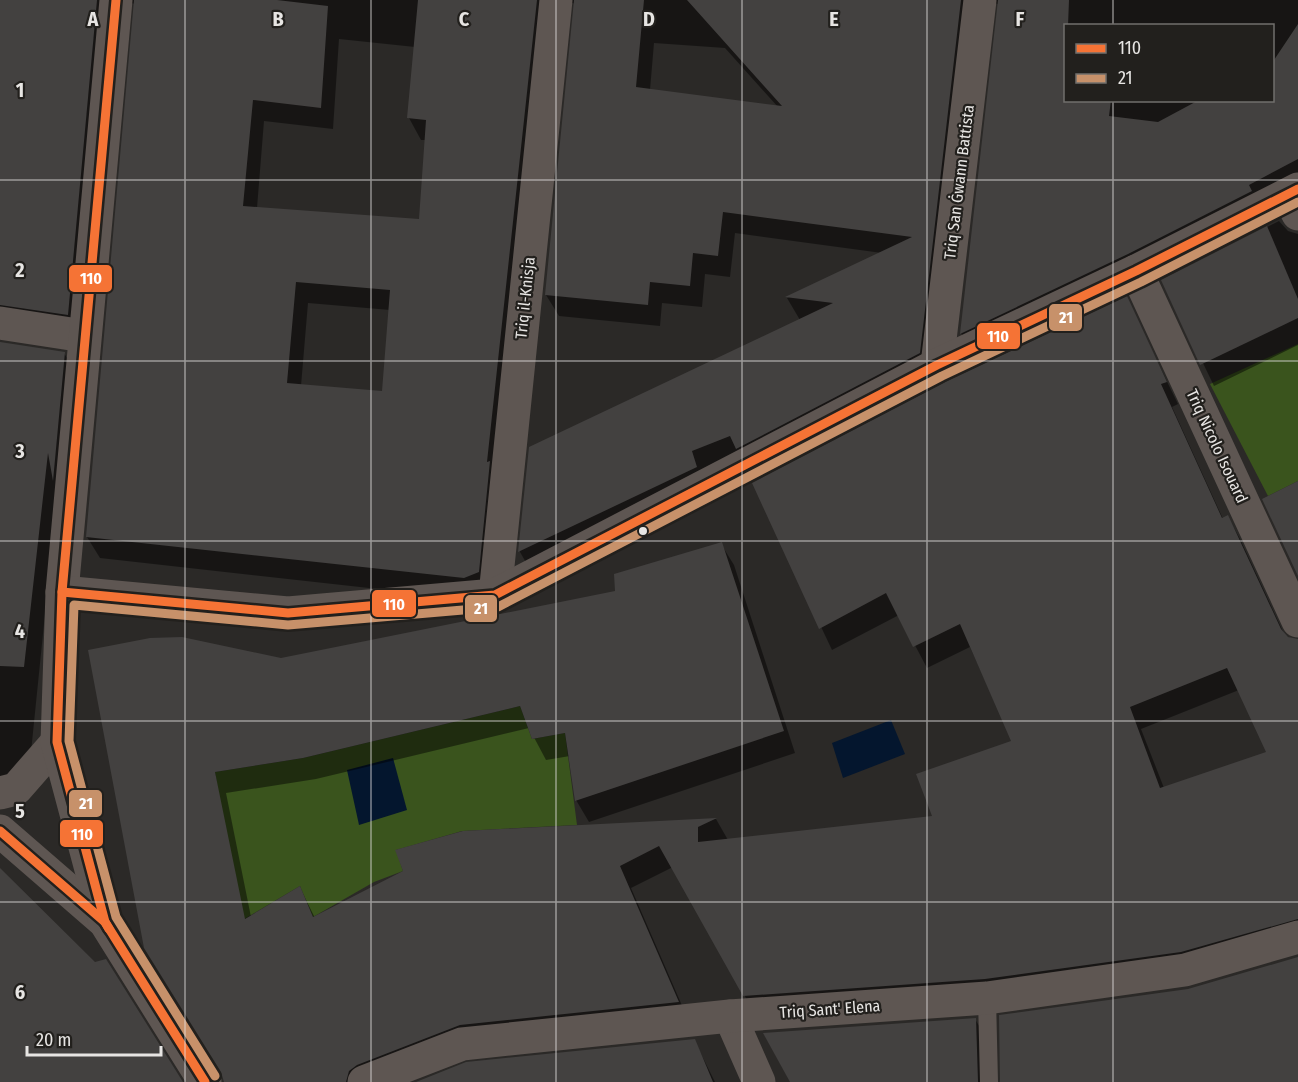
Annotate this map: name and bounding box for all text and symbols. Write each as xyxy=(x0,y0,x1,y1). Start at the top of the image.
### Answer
text: A xyxy=(87,7,100,31)
text: B xyxy=(272,7,284,31)
text: C xyxy=(459,7,470,31)
text: D xyxy=(643,7,655,31)
text: E xyxy=(829,7,839,31)
text: F xyxy=(1016,7,1025,31)
legend xyxy=(1064,24,1274,102)
text: 110 xyxy=(1118,37,1141,59)
text: 21 xyxy=(1118,67,1133,89)
text: 1 xyxy=(16,78,24,102)
street label: Triq San Ġwann Battista xyxy=(940,103,978,260)
street label: Triq il-Knisja xyxy=(511,256,539,340)
text: 2 xyxy=(14,258,25,282)
line badge: 110 xyxy=(68,264,113,293)
text: 110 xyxy=(80,269,102,288)
line badge: 21 xyxy=(1048,303,1083,332)
text: 21 xyxy=(1058,308,1073,327)
line badge: 110 xyxy=(976,322,1021,350)
text: 110 xyxy=(987,327,1009,346)
street label: Triq Nicolo Isouard xyxy=(1182,386,1252,506)
text: 3 xyxy=(14,439,25,463)
unlabelled marker xyxy=(637,525,649,537)
line badge: 110 xyxy=(371,589,417,618)
line badge: 21 xyxy=(464,594,498,623)
text: 110 xyxy=(383,595,405,614)
text: 21 xyxy=(473,599,488,618)
text: 4 xyxy=(15,619,25,643)
line badge: 21 xyxy=(68,789,103,818)
text: 21 xyxy=(78,794,93,813)
text: 5 xyxy=(15,799,25,823)
line badge: 110 xyxy=(59,819,104,848)
text: 110 xyxy=(71,825,93,844)
text: 6 xyxy=(15,980,25,1004)
street label: Triq Sant' Elena xyxy=(779,996,881,1022)
scale bar xyxy=(27,1019,160,1057)
text: 20 m xyxy=(36,1029,71,1051)

